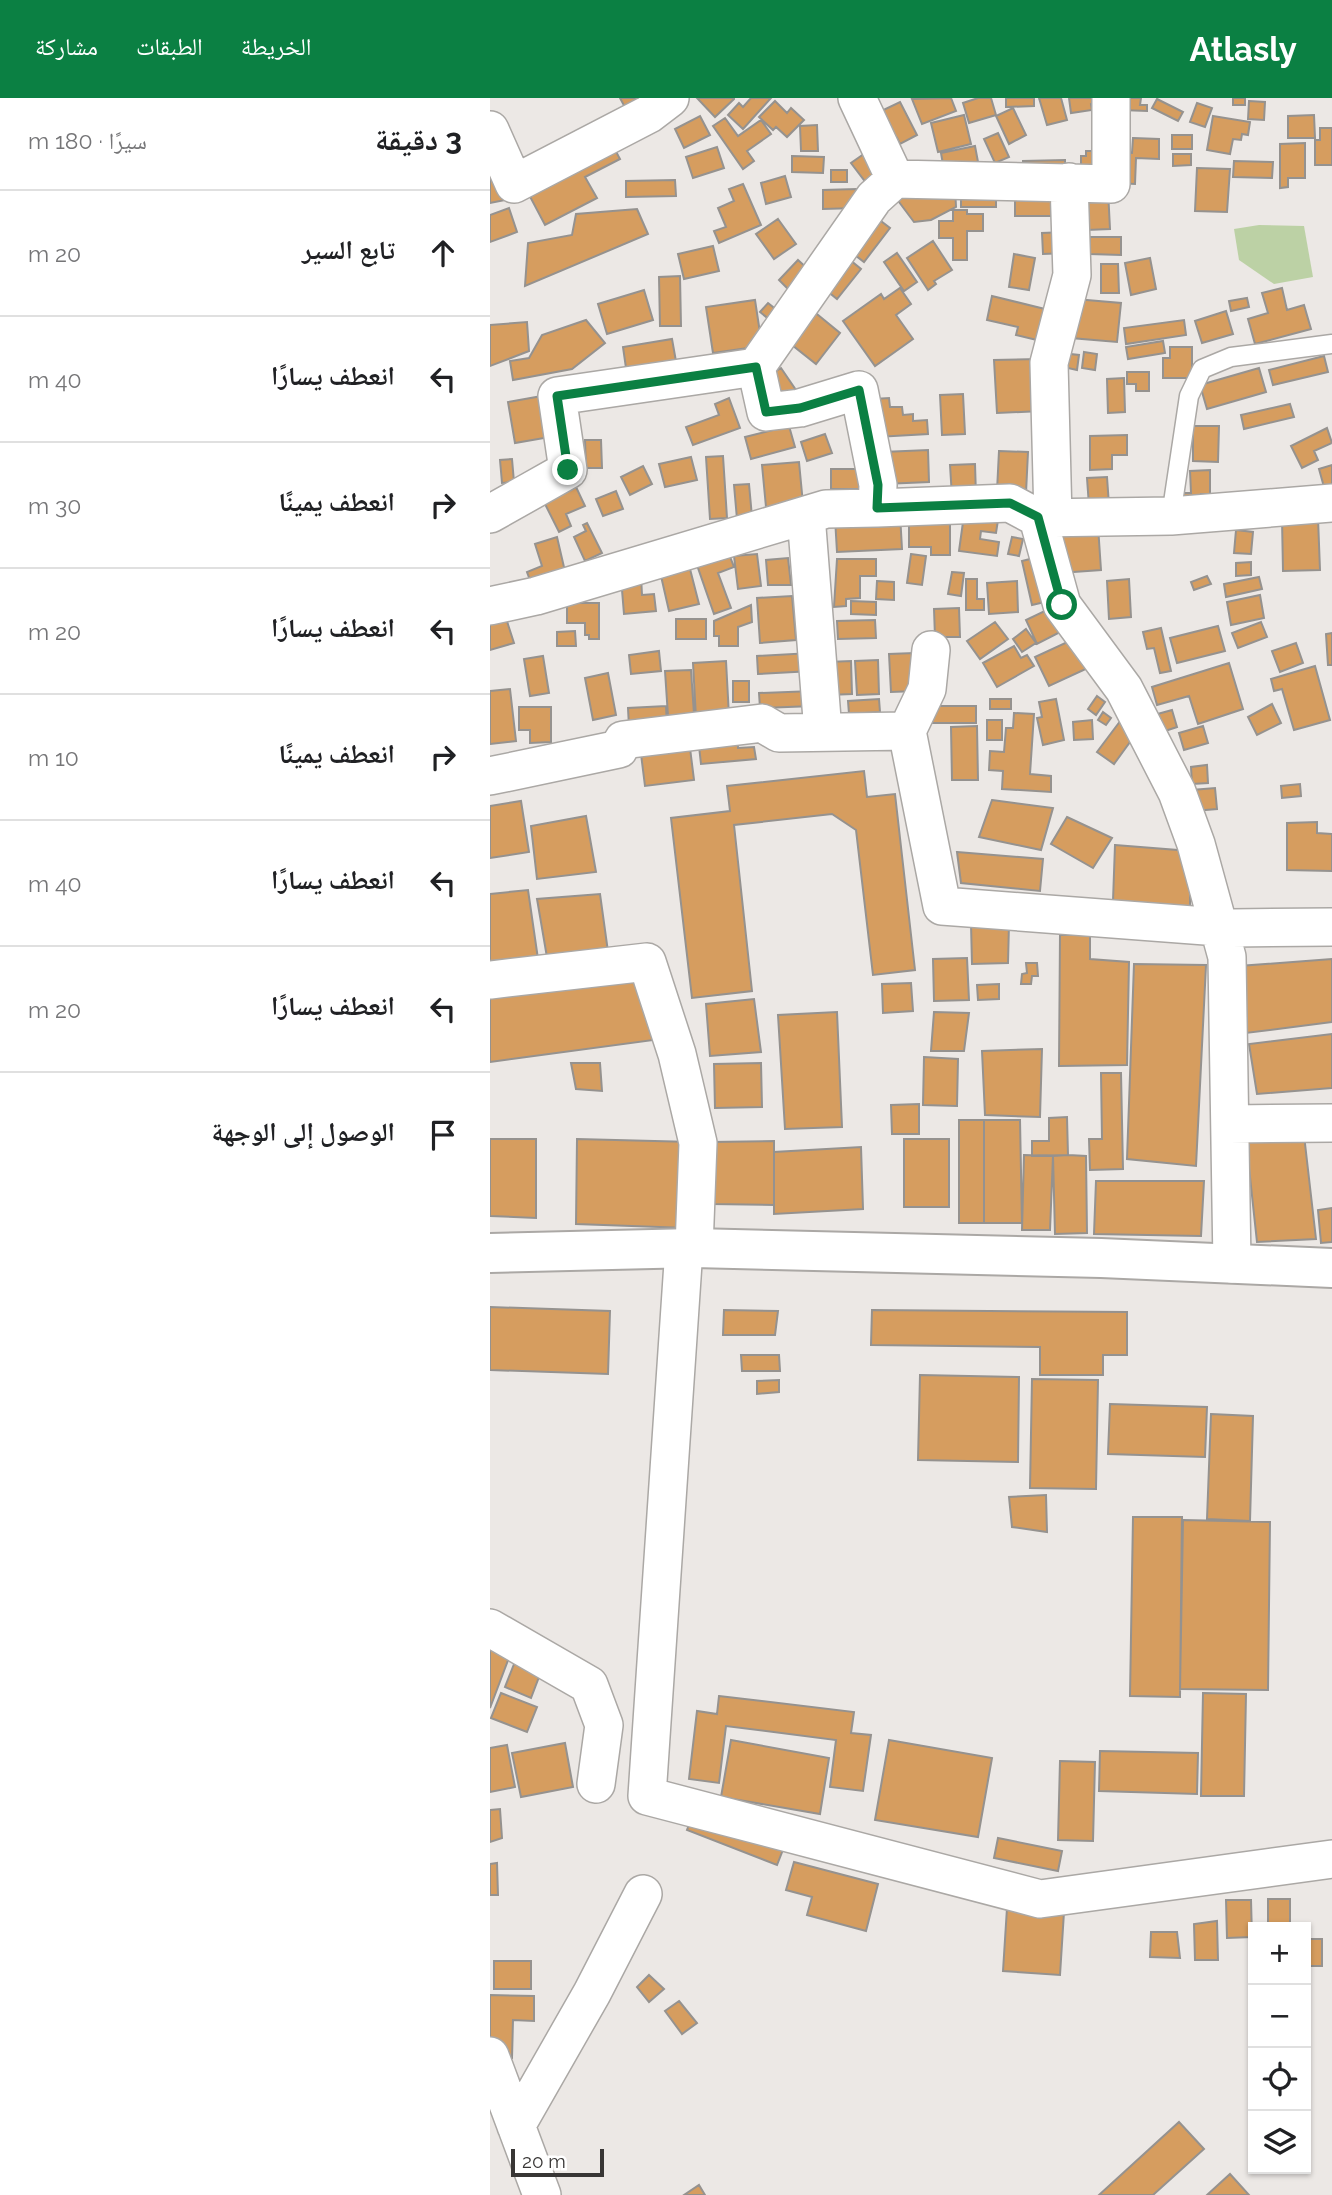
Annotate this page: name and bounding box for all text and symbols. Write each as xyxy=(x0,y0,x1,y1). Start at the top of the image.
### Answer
text: Atlasly xyxy=(1190,30,1297,69)
text: مشاركة xyxy=(35,32,98,61)
text: الطبقات xyxy=(136,32,203,61)
text: الخريطة xyxy=(241,32,311,61)
text: 3 دقيقة xyxy=(375,122,462,157)
text: سيرًا · 180 m xyxy=(28,127,147,154)
icon: ahead xyxy=(424,234,462,272)
text: تابع السير xyxy=(302,235,395,265)
text: 20 m xyxy=(28,240,81,267)
icon: left xyxy=(424,360,462,398)
text: انعطف يسارًا xyxy=(271,361,395,391)
text: 40 m xyxy=(28,366,82,393)
route end xyxy=(552,454,583,485)
icon: right xyxy=(424,486,462,524)
text: انعطف يمينًا xyxy=(278,487,395,517)
text: 30 m xyxy=(28,492,81,519)
route start xyxy=(1046,589,1077,620)
icon: left xyxy=(424,612,462,650)
text: انعطف يسارًا xyxy=(271,613,395,643)
text: 20 m xyxy=(28,618,81,645)
icon: right xyxy=(424,738,462,776)
text: انعطف يمينًا xyxy=(278,739,395,769)
text: 10 m xyxy=(28,744,79,771)
icon: left xyxy=(424,864,462,902)
text: انعطف يسارًا xyxy=(271,865,395,895)
text: 40 m xyxy=(28,870,82,897)
icon: left xyxy=(424,990,462,1028)
text: انعطف يسارًا xyxy=(271,991,395,1021)
text: 20 m xyxy=(28,996,81,1023)
icon: arrive xyxy=(424,1116,462,1154)
text: الوصول إلى الوجهة xyxy=(212,1117,395,1147)
map controls xyxy=(1248,1922,1311,2174)
button: + xyxy=(1248,1922,1311,1985)
button: − xyxy=(1248,1985,1311,2048)
button: locate xyxy=(1248,2048,1311,2111)
button: layers xyxy=(1248,2111,1311,2174)
scale bar xyxy=(511,2146,604,2178)
text: 20 m xyxy=(522,2150,566,2172)

